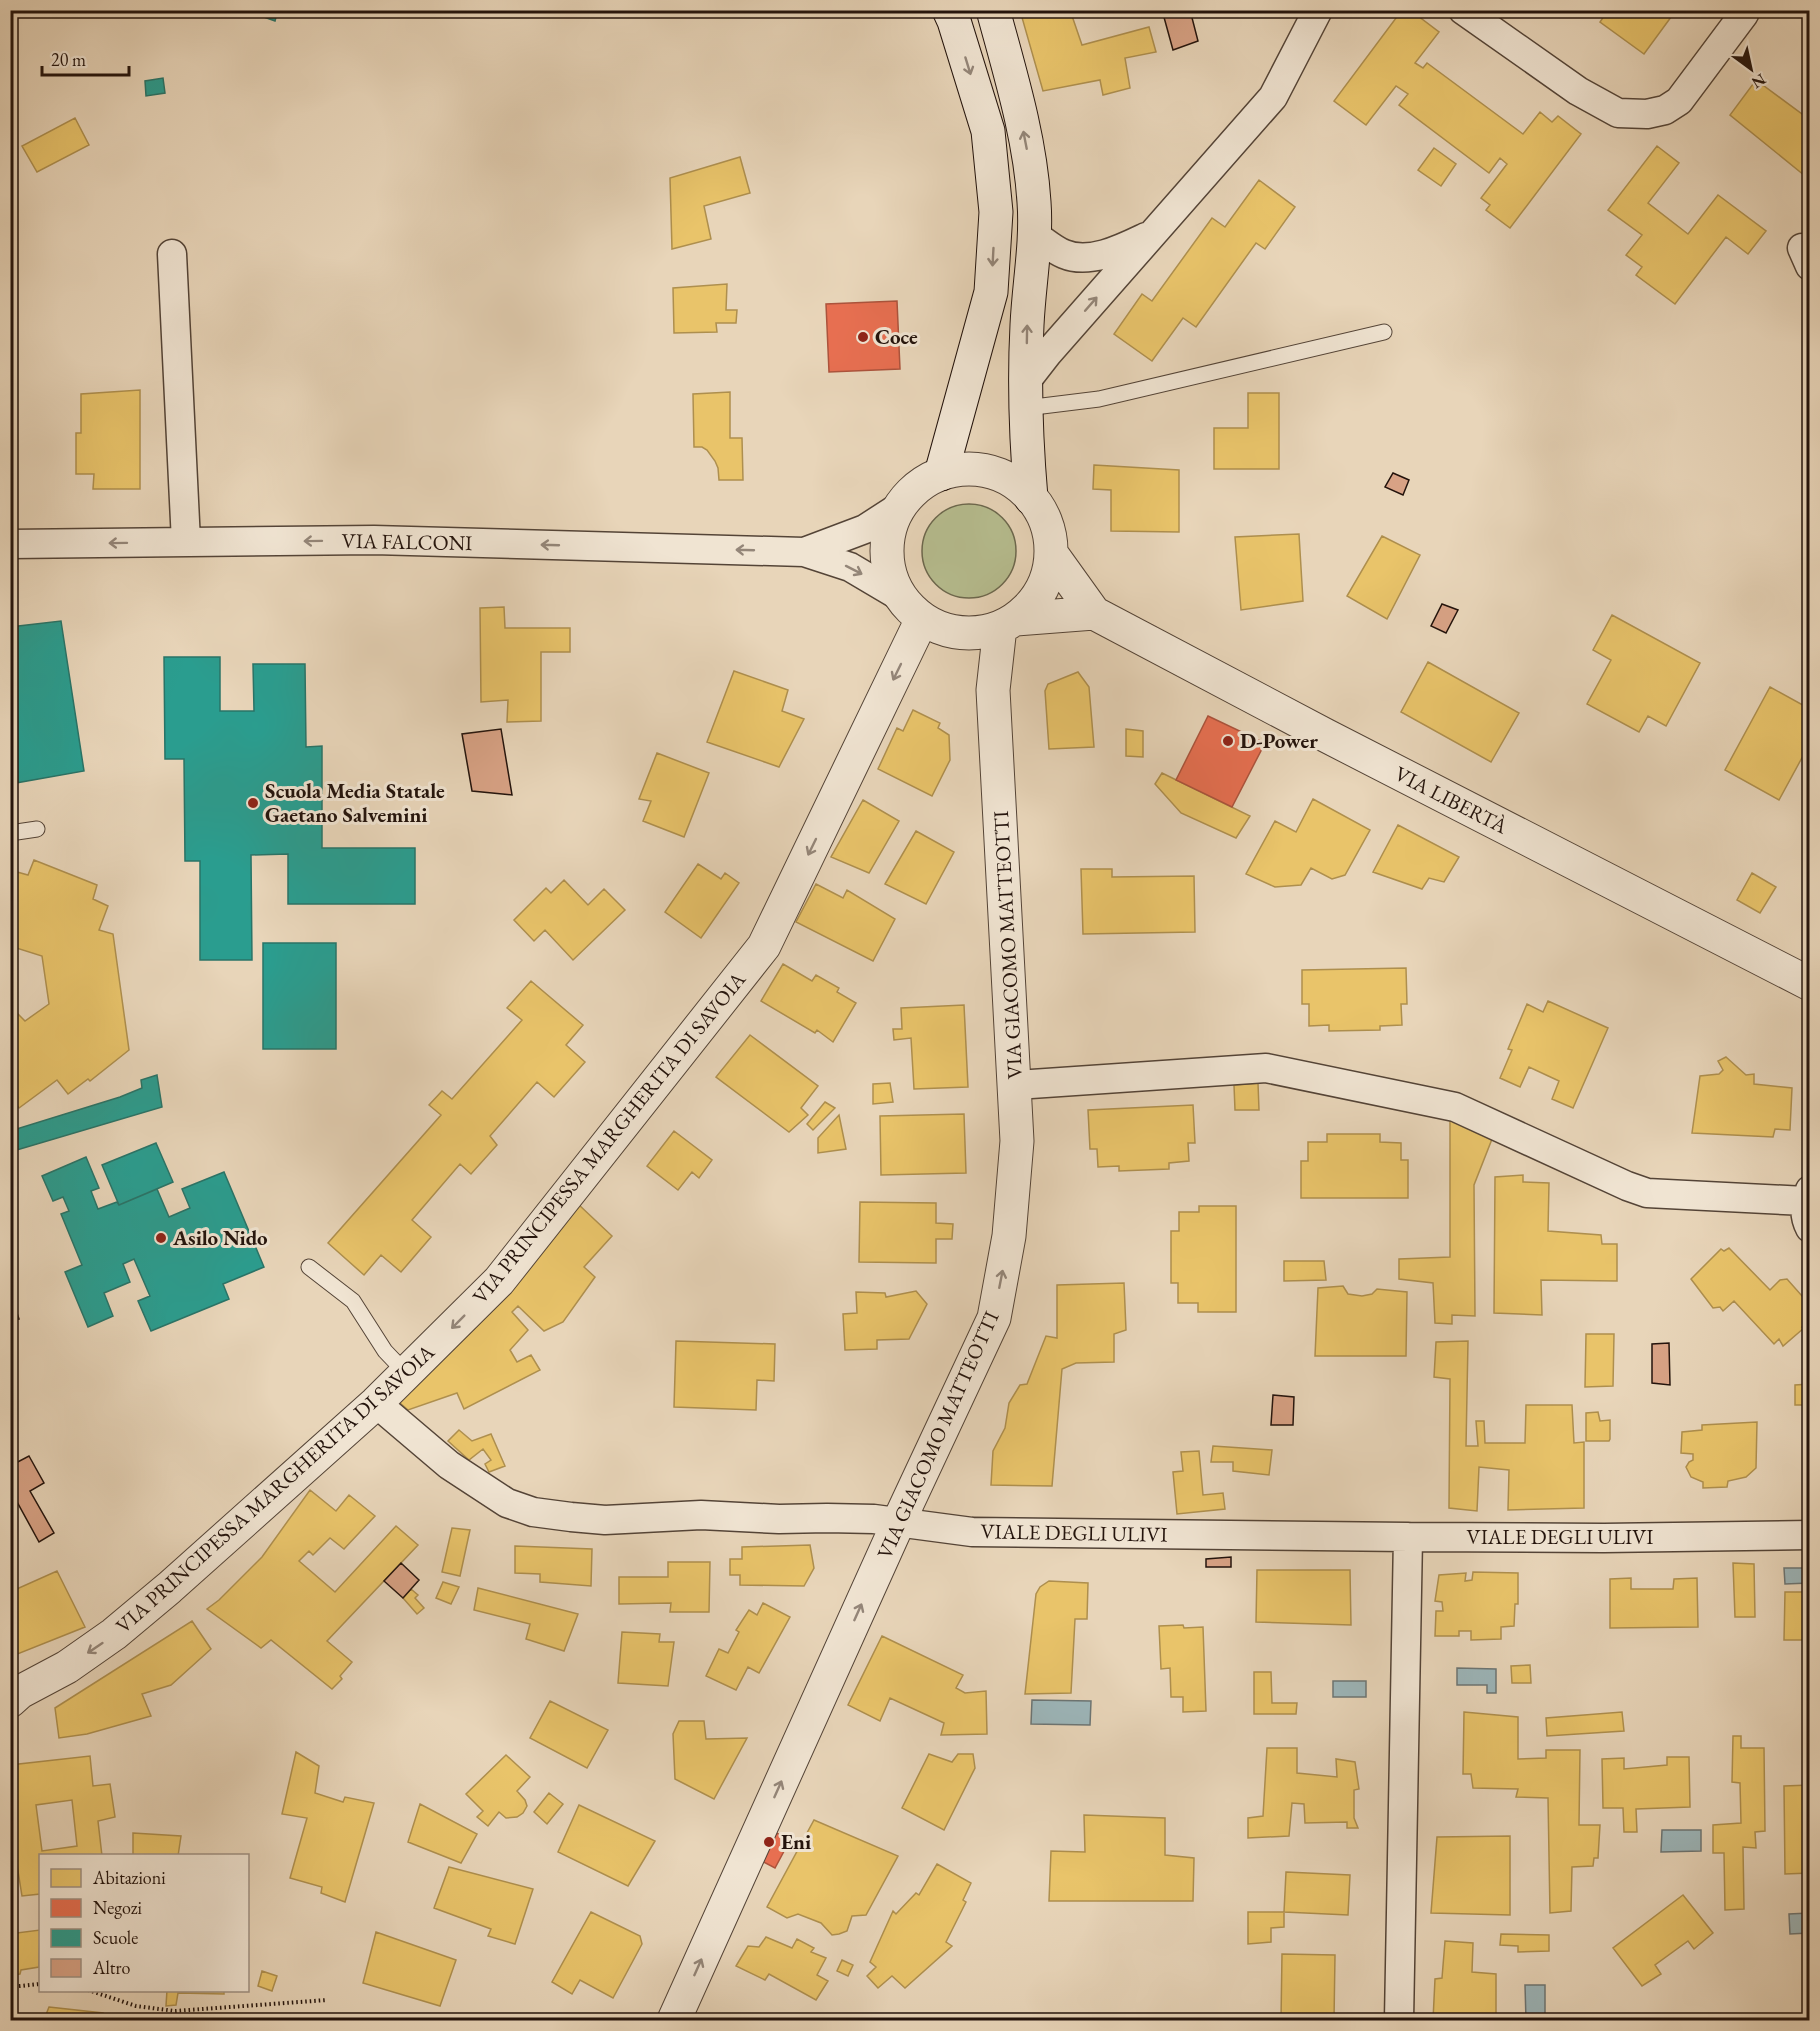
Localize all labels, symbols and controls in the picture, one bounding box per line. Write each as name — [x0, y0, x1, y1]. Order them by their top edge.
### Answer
scale bar — [42, 39, 129, 77]
north arrow — [1721, 39, 1781, 99]
text: 20 m — [51, 48, 86, 71]
one-way arrow — [963, 56, 974, 75]
text: N — [1748, 69, 1770, 94]
one-way arrow — [1019, 131, 1030, 151]
one-way arrow — [987, 247, 998, 267]
one-way arrow — [1085, 296, 1098, 312]
place label: Coce — [875, 323, 918, 350]
one-way arrow — [1021, 325, 1033, 345]
marker: Coce — [856, 330, 870, 344]
street label: VIA FALCONI — [341, 527, 473, 556]
one-way arrow — [304, 535, 324, 547]
one-way arrow — [109, 537, 129, 549]
one-way arrow — [541, 539, 561, 551]
one-way arrow — [736, 545, 756, 556]
one-way arrow — [844, 564, 862, 576]
one-way arrow — [890, 663, 902, 681]
place label: D-Power — [1240, 727, 1318, 754]
marker: D-Power — [1221, 734, 1235, 748]
street label: VIA LIBERTÀ — [1390, 760, 1513, 840]
place label: Scuola Media Statale Gaetano Salvemini — [265, 777, 445, 828]
marker: Scuola Media Statale Gaetano Salvemini — [246, 796, 260, 810]
street label: VIA GIACOMO MATTEOTTI — [987, 810, 1028, 1080]
one-way arrow — [805, 838, 817, 856]
street label: VIA PRINCIPESSA MARGHERITA DI SAVOIA — [466, 966, 751, 1309]
place label: Asilo Nido — [172, 1224, 268, 1251]
marker: Asilo Nido — [154, 1231, 168, 1245]
one-way arrow — [996, 1270, 1007, 1289]
street label: VIA GIACOMO MATTEOTTI — [871, 1307, 1005, 1563]
one-way arrow — [451, 1314, 466, 1329]
street label: VIA PRINCIPESSA MARGHERITA DI SAVOIA — [110, 1338, 440, 1639]
street label: VIALE DEGLI ULIVI — [980, 1517, 1168, 1548]
street label: VIALE DEGLI ULIVI — [1467, 1523, 1653, 1550]
one-way arrow — [853, 1603, 865, 1621]
one-way arrow — [87, 1642, 103, 1654]
one-way arrow — [773, 1781, 784, 1799]
place label: Eni — [781, 1828, 811, 1855]
marker: Eni — [762, 1835, 776, 1849]
legend — [39, 1854, 249, 1992]
text: Abitazioni — [92, 1866, 166, 1889]
text: Negozi — [93, 1896, 143, 1919]
text: Scuole — [93, 1926, 138, 1949]
text: Altro — [92, 1956, 130, 1979]
one-way arrow — [692, 1959, 704, 1977]

